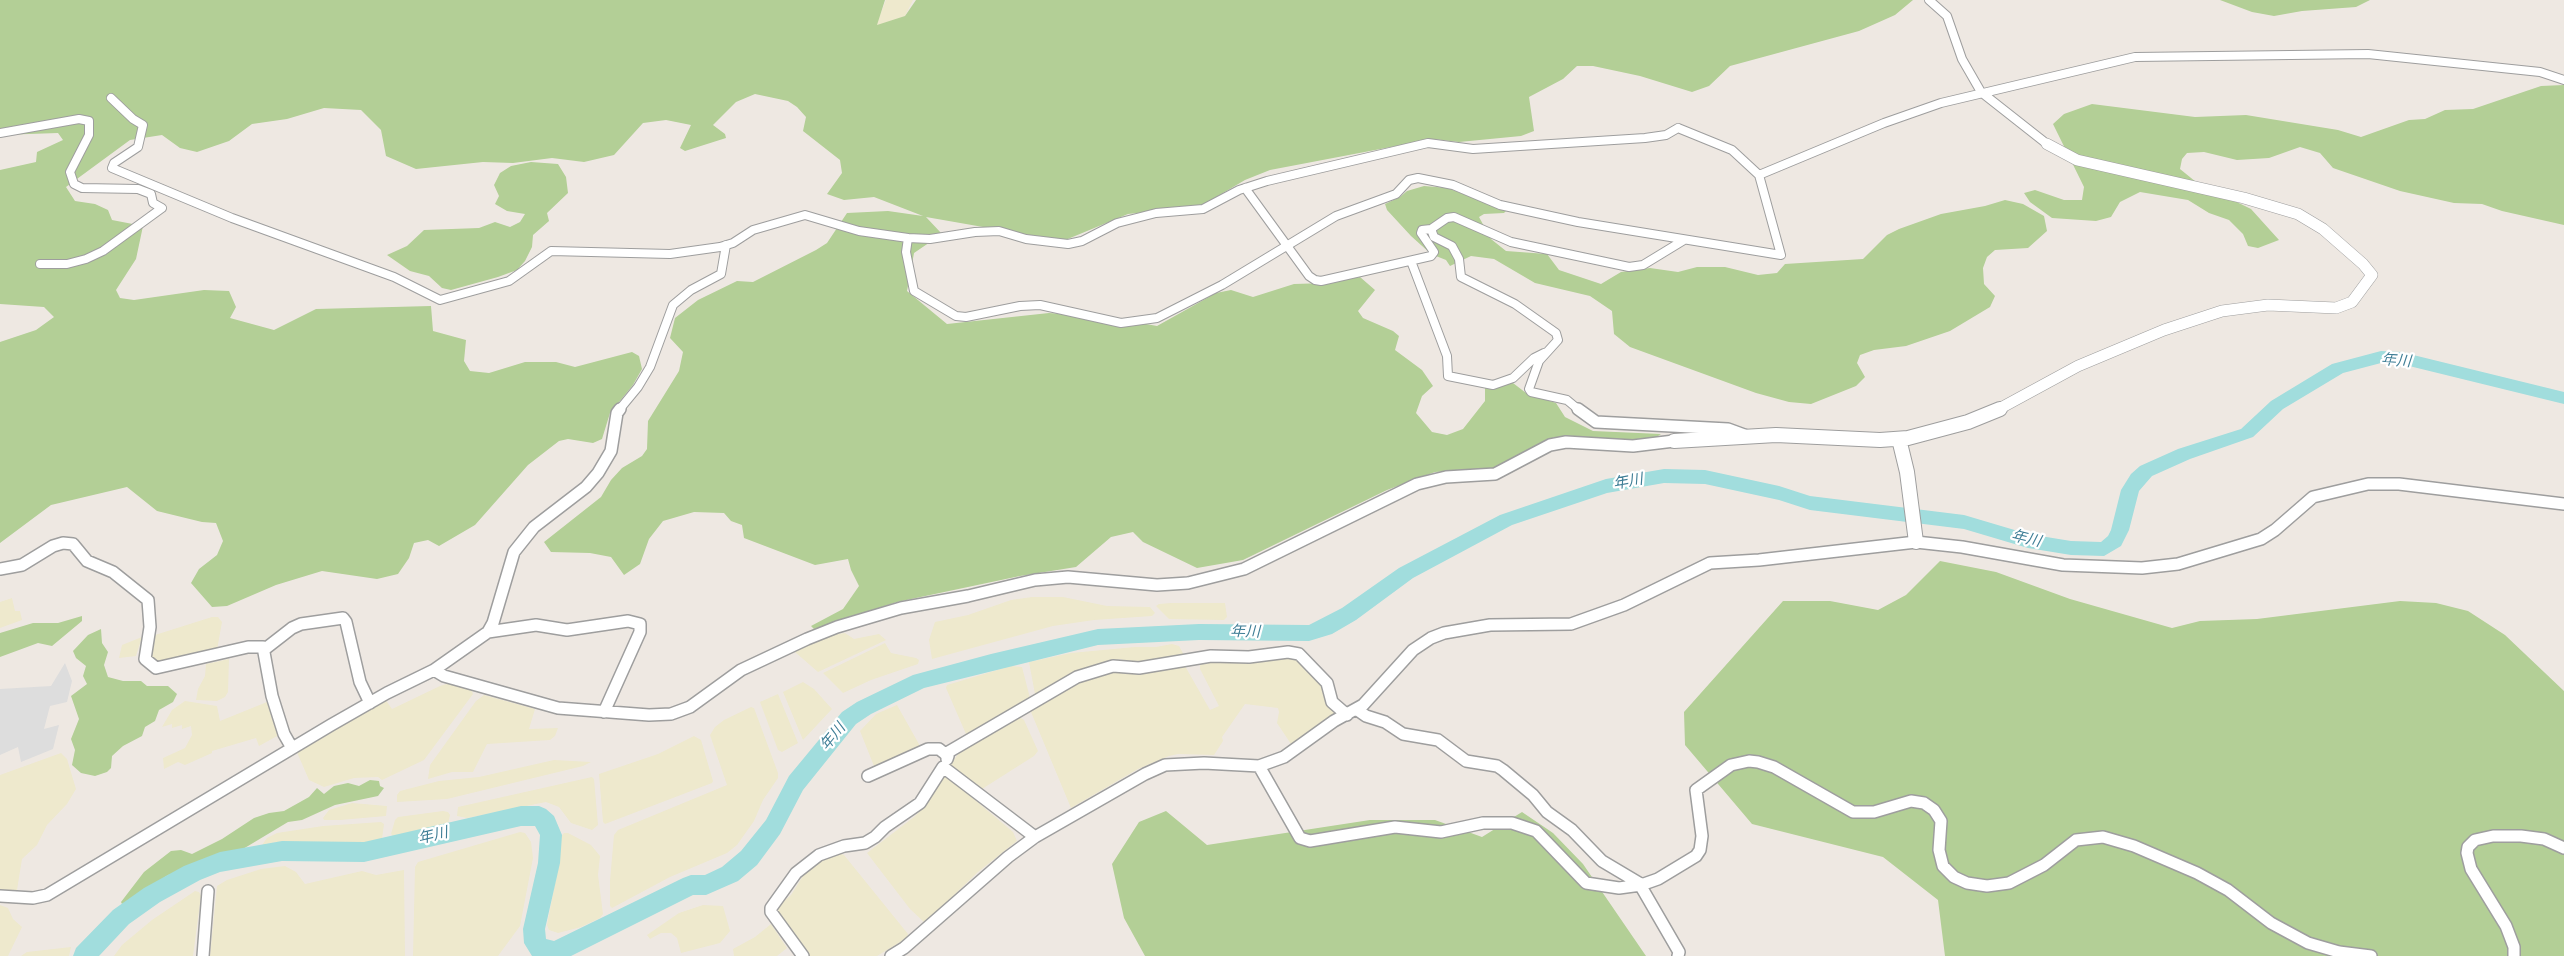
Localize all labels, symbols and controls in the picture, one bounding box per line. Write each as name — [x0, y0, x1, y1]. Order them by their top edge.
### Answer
water label: 年川 — [2380, 351, 2412, 371]
water label: 年川 — [1612, 471, 1644, 493]
water label: 年川 — [2009, 527, 2043, 551]
water label: 年川 — [1230, 623, 1260, 641]
water label: 年川 — [817, 720, 849, 754]
water label: 年川 — [416, 824, 450, 848]

